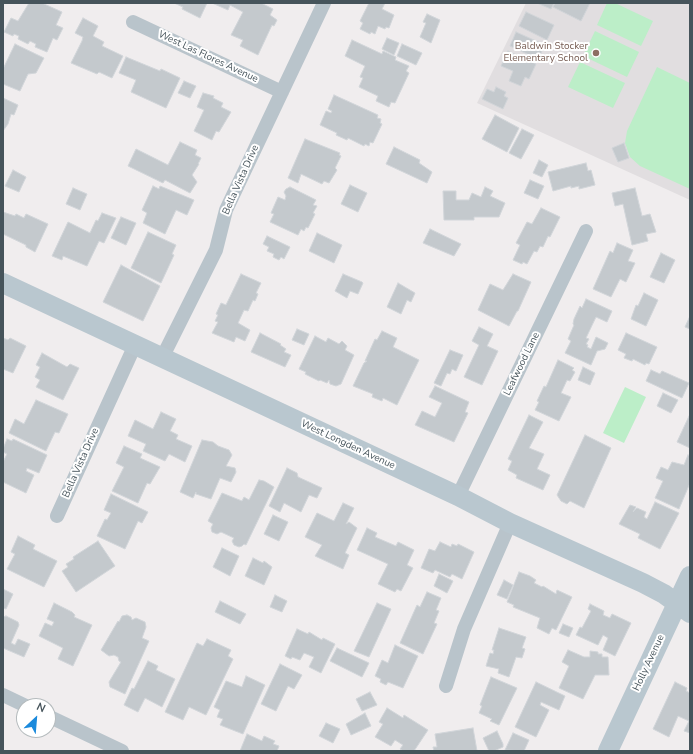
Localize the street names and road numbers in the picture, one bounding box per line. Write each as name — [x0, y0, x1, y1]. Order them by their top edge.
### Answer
street label: West Las Flores Avenue — [156, 29, 260, 85]
street label: Bella Vista Drive — [220, 143, 262, 217]
street label: Leafwood Lane — [502, 330, 542, 398]
street label: West Longden Avenue — [299, 418, 397, 472]
street label: Bella Vista Drive — [60, 426, 102, 500]
street label: Holly Avenue — [631, 633, 667, 693]

